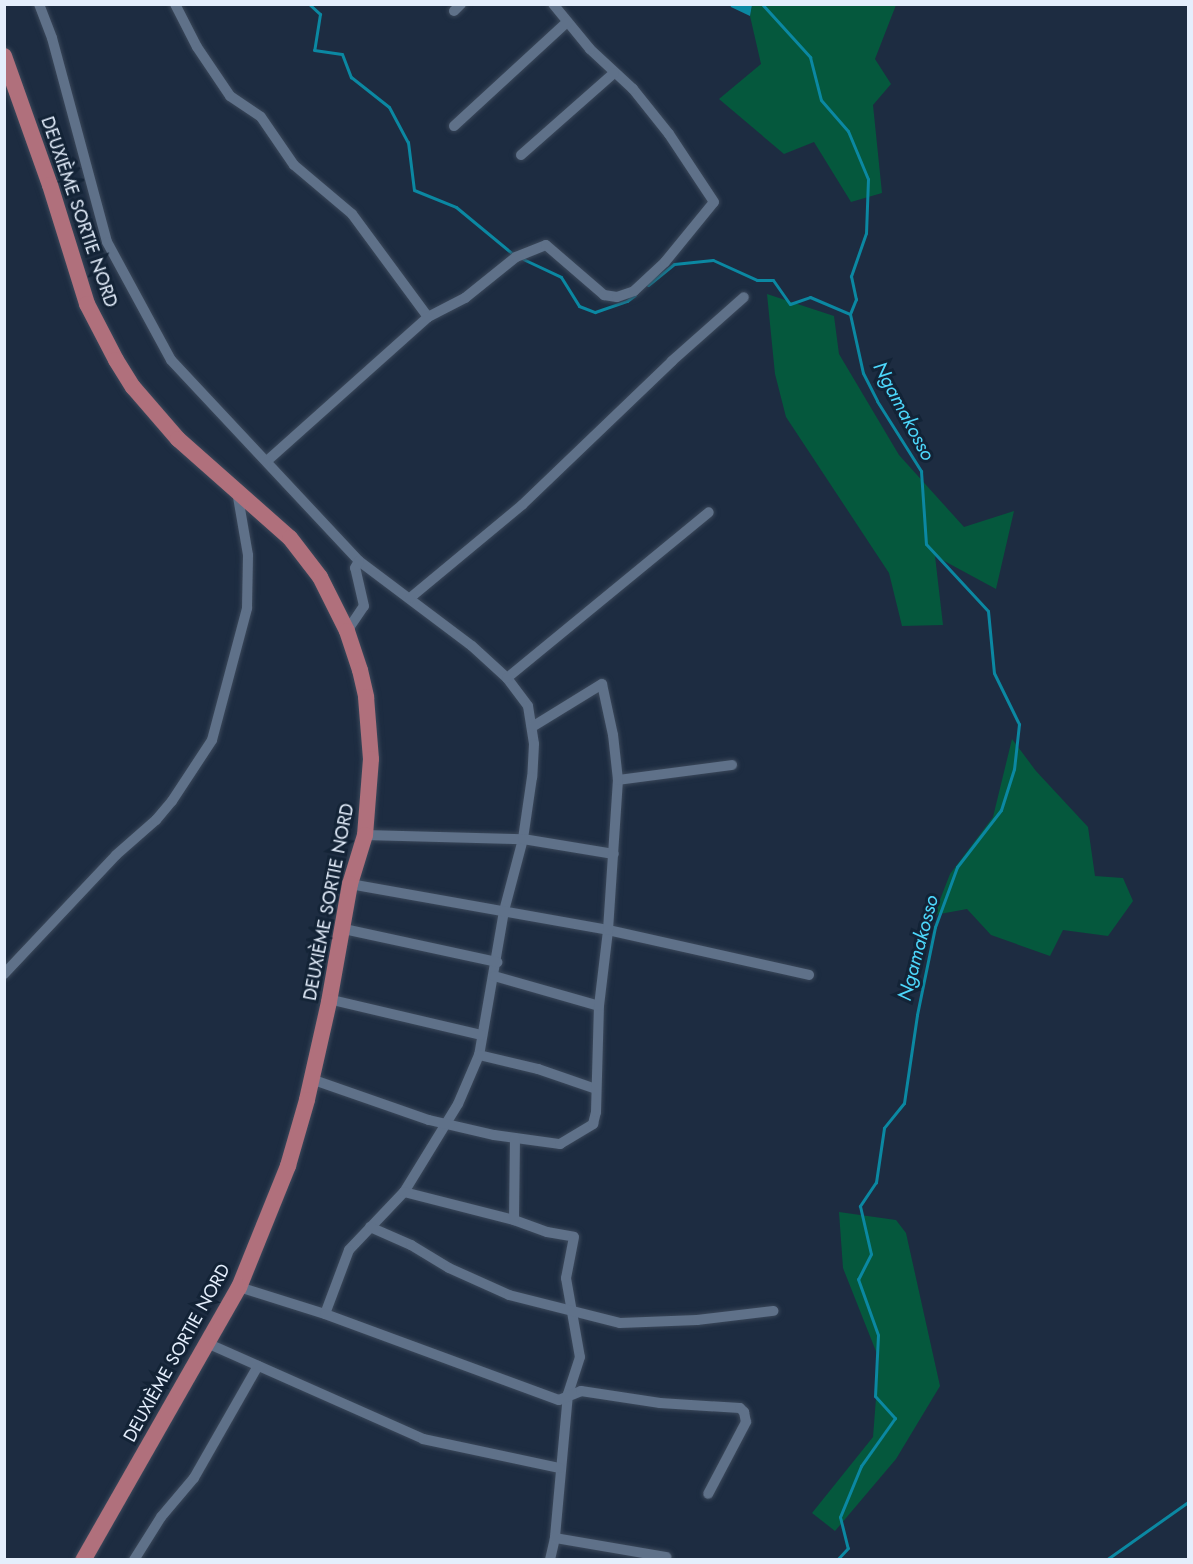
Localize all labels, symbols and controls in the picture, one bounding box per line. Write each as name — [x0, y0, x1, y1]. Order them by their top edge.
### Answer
street label: DEUXIÈME SORTIE NORD — [36, 114, 122, 310]
water label: Ngamakosso — [868, 357, 940, 465]
street label: DEUXIÈME SORTIE NORD — [299, 802, 359, 1002]
water label: Ngamakosso — [892, 893, 944, 1003]
street label: DEUXIÈME SORTIE NORD — [119, 1260, 235, 1446]

